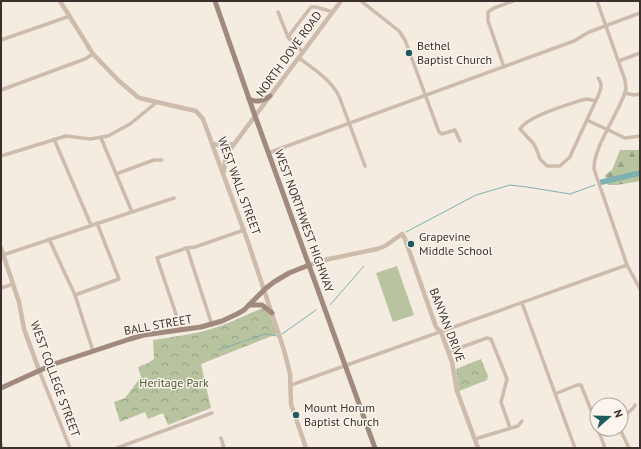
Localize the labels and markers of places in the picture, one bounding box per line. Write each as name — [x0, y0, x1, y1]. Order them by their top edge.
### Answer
place label: Bethel Baptist Church — [417, 38, 492, 67]
marker: Bethel Baptist Church — [404, 48, 414, 58]
place label: Grapevine Middle School — [419, 229, 493, 258]
marker: Grapevine Middle School — [406, 239, 416, 249]
place label: Mount Horum Baptist Church — [304, 400, 379, 429]
marker: Mount Horum Baptist Church — [291, 410, 301, 420]

